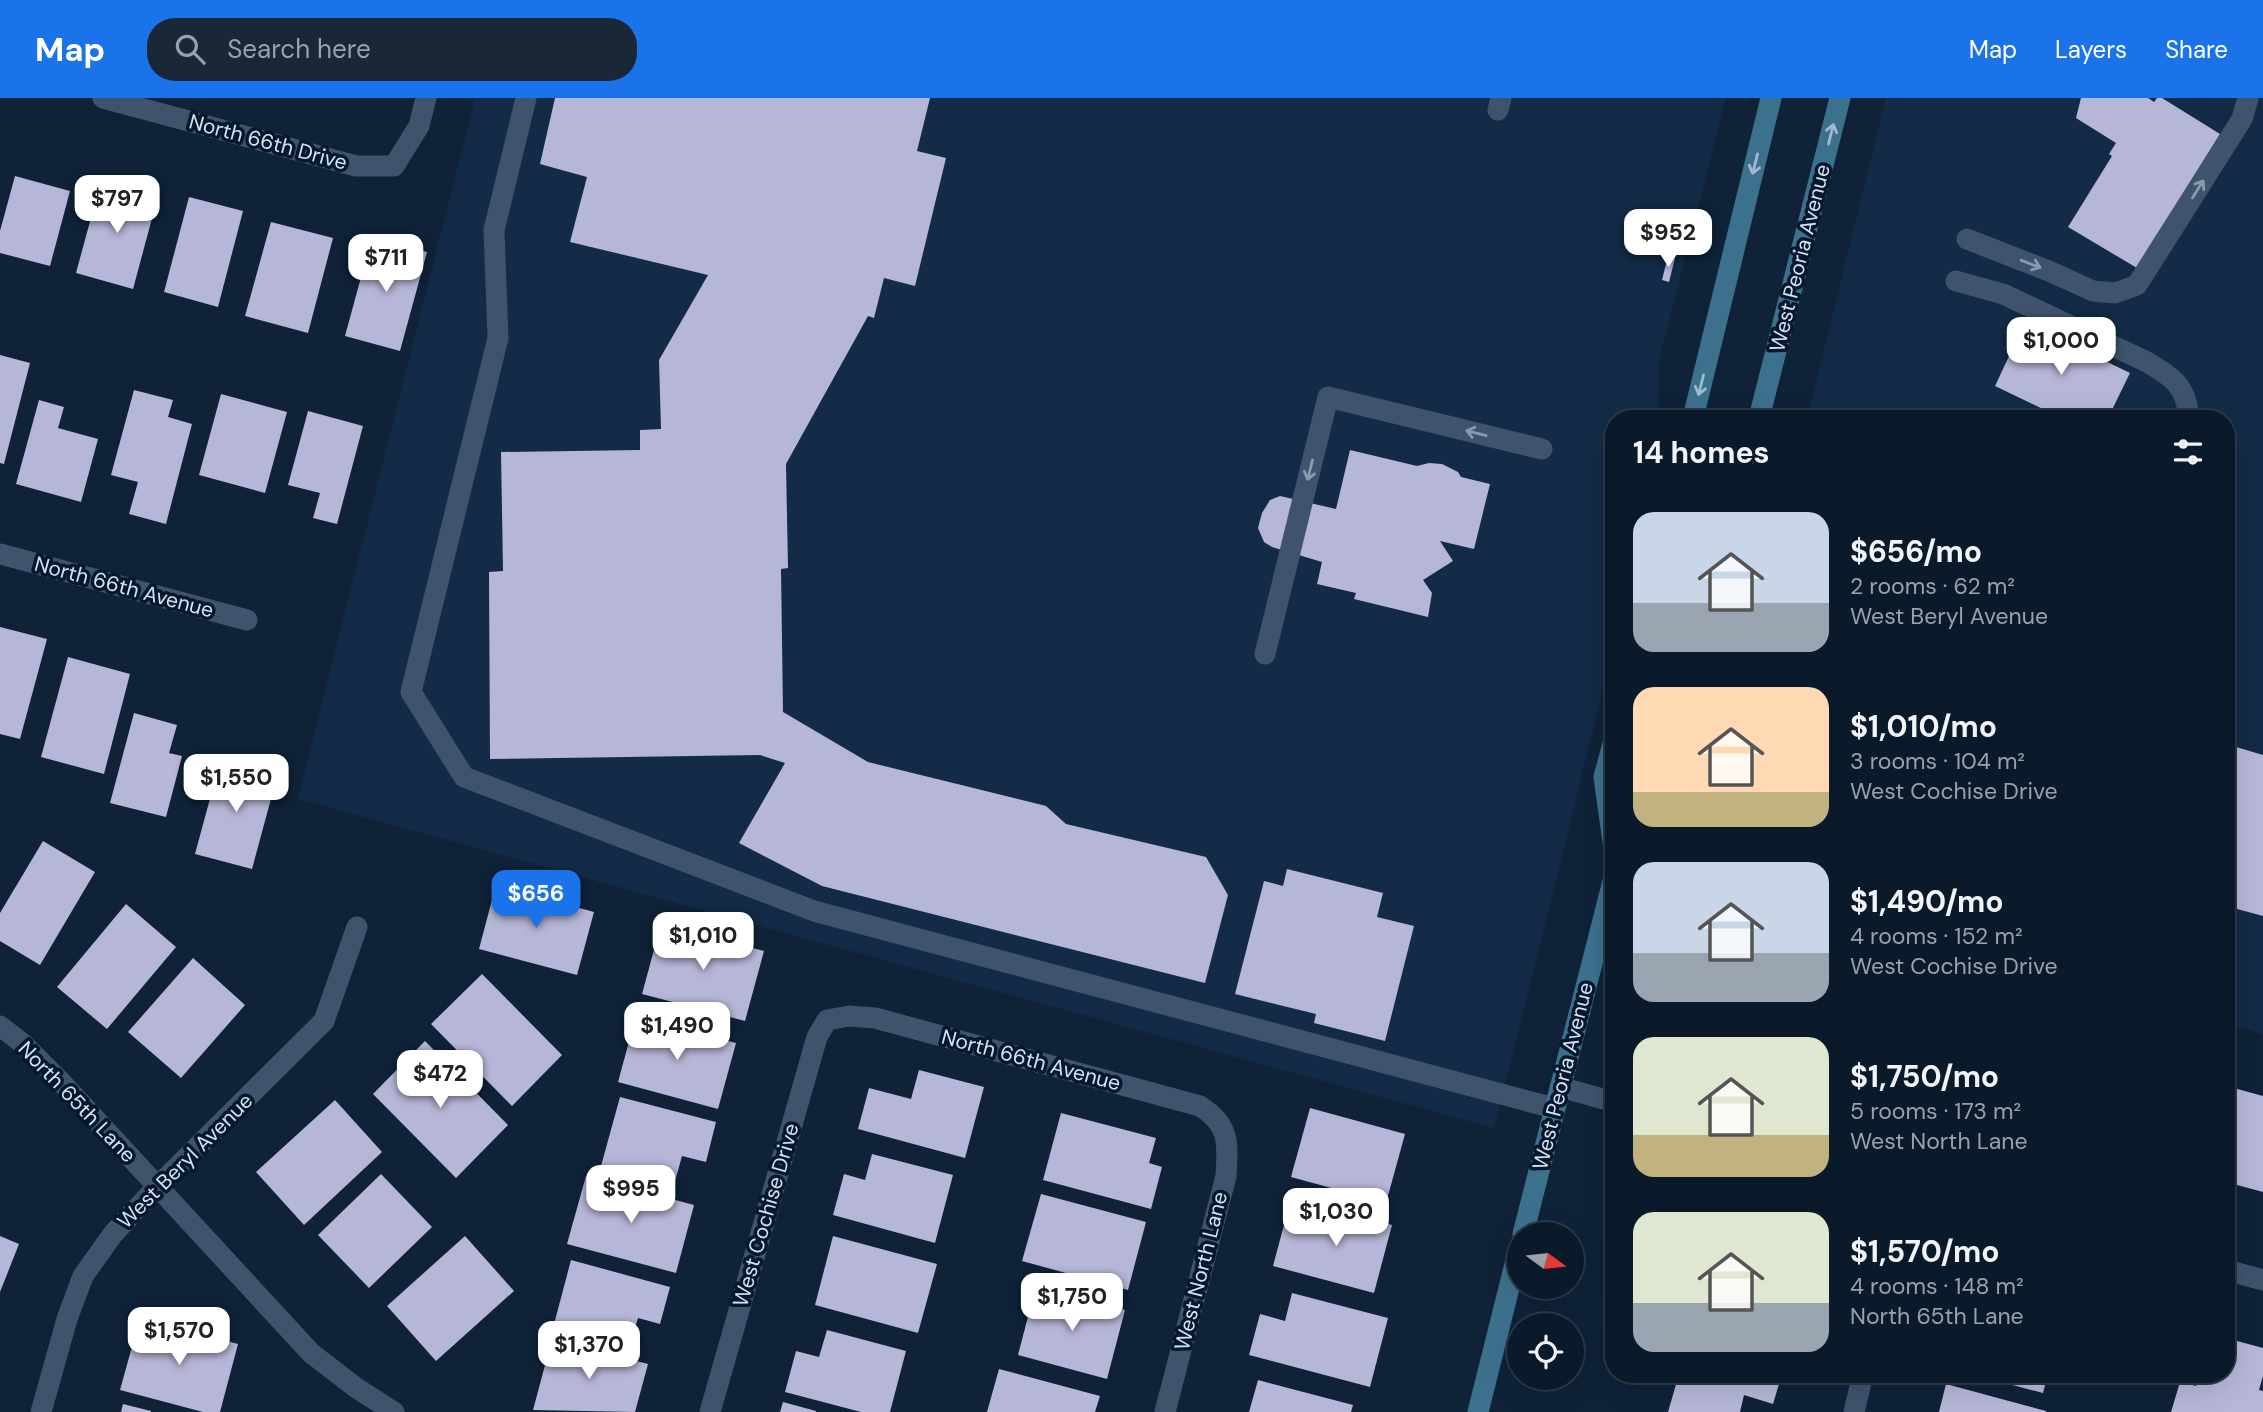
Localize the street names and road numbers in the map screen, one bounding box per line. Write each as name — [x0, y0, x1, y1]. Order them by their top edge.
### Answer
street label: North 66th Drive — [186, 107, 350, 177]
street label: West Peoria Avenue — [1763, 161, 1837, 355]
street label: North 66th Avenue — [31, 550, 217, 624]
street label: West Peoria Avenue — [1526, 979, 1600, 1173]
street label: North 66th Avenue — [938, 1023, 1124, 1097]
street label: North 65th Lane — [12, 1035, 142, 1169]
street label: West Beryl Avenue — [111, 1087, 259, 1235]
street label: West Cochise Drive — [726, 1120, 806, 1310]
street label: West North Lane — [1168, 1189, 1234, 1353]

